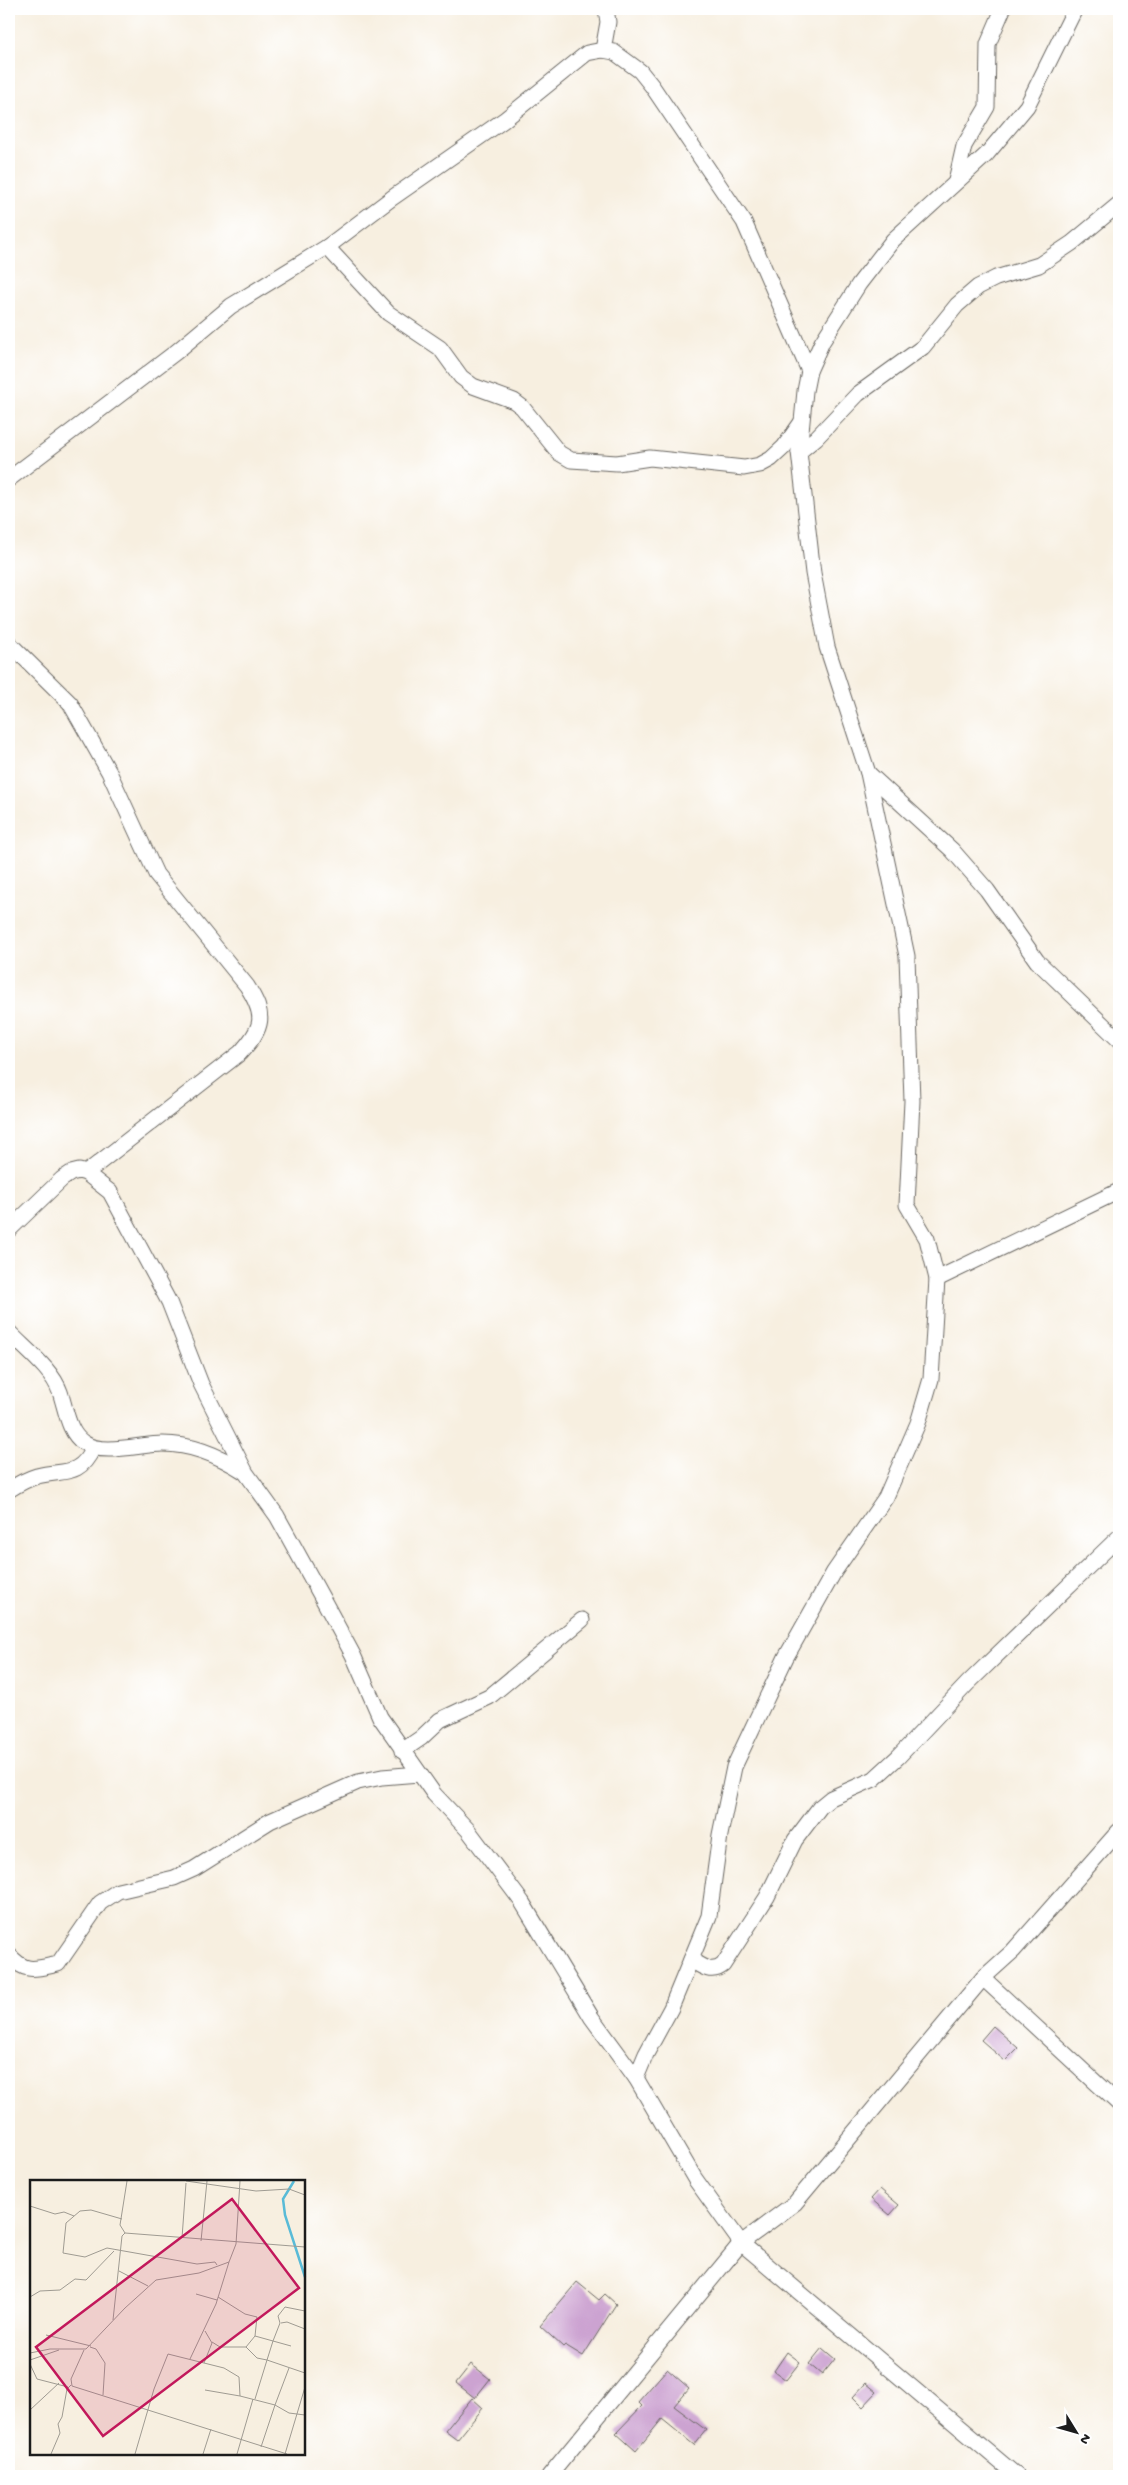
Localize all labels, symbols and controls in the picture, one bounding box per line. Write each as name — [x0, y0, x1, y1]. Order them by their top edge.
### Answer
inset map — [30, 2180, 305, 2455]
north arrow — [1050, 2408, 1100, 2458]
text: N — [1075, 2430, 1094, 2447]

